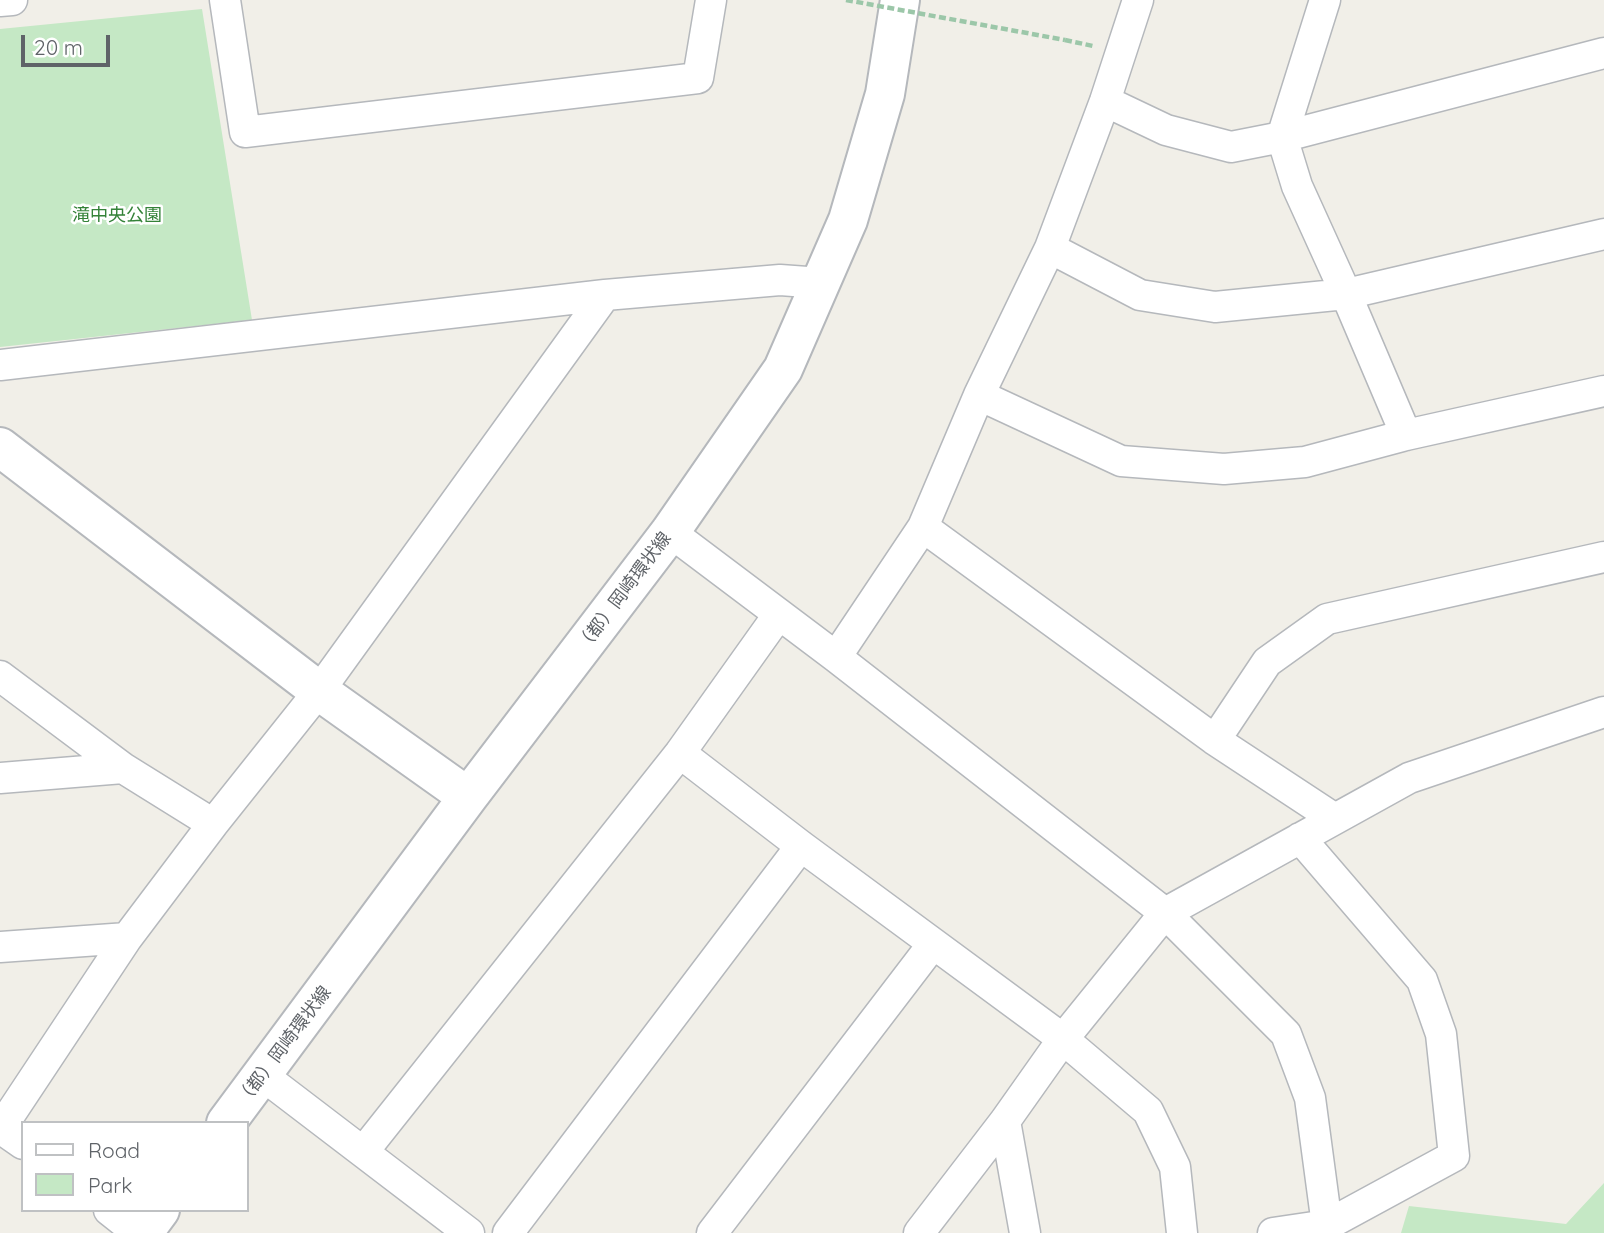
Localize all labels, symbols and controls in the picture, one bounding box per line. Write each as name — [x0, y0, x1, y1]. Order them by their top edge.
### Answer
scale bar — [24, 21, 114, 65]
text: 20 m — [34, 34, 83, 60]
park label: 滝中央公園 — [72, 205, 162, 227]
street label: （都）岡崎環状線 — [572, 528, 676, 656]
street label: （都）岡崎環状線 — [232, 982, 336, 1110]
legend — [21, 1121, 248, 1212]
text: Road — [88, 1137, 140, 1163]
text: Park — [88, 1172, 132, 1198]

